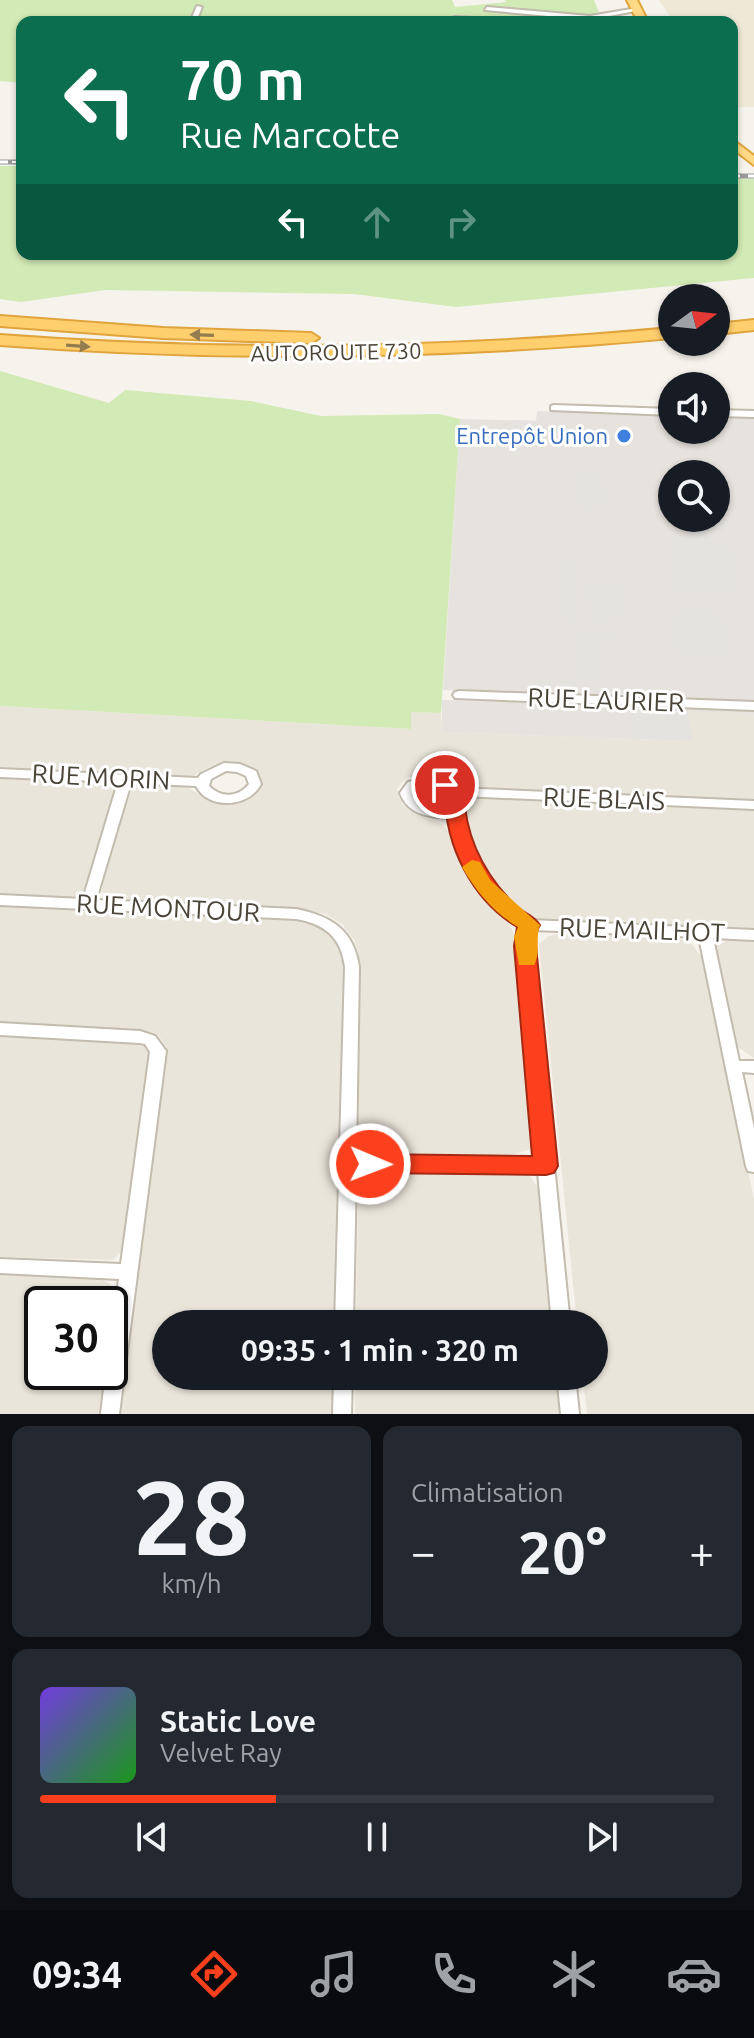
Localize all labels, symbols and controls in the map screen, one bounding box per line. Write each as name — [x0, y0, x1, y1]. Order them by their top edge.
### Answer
icon: left — [48, 48, 152, 152]
text: 70 m — [180, 48, 305, 111]
text: Rue Marcotte — [180, 114, 400, 155]
icon: left — [271, 200, 315, 244]
icon: ahead — [355, 200, 399, 244]
icon: right — [439, 200, 483, 244]
north arrow — [658, 284, 730, 356]
map controls — [658, 284, 730, 532]
one-way arrow — [189, 329, 214, 342]
street label: AUTOROUTE 730 — [250, 338, 422, 365]
one-way arrow — [66, 340, 91, 353]
button: sound — [658, 372, 730, 444]
place label: Entrepôt Union — [456, 423, 608, 448]
marker: Entrepôt Union — [615, 427, 633, 445]
button: search — [658, 460, 730, 532]
street label: RUE LAURIER — [527, 682, 685, 717]
pin — [411, 751, 479, 819]
street label: RUE MORIN — [31, 758, 171, 795]
icon: arrive — [423, 763, 467, 807]
street label: RUE BLAIS — [542, 782, 666, 815]
street label: RUE MONTOUR — [75, 888, 261, 927]
street label: RUE MAILHOT — [558, 912, 726, 947]
position arrow — [328, 1122, 412, 1206]
speed limit sign: 30 — [24, 1286, 128, 1390]
text: 09:35 · 1 min · 320 m — [241, 1333, 519, 1367]
text: 28 — [133, 1458, 250, 1575]
text: Climatisation — [411, 1478, 564, 1507]
text: 20° — [518, 1518, 607, 1585]
text: − — [411, 1527, 436, 1576]
text: + — [689, 1527, 714, 1576]
text: km/h — [161, 1569, 222, 1598]
text: Static Love — [160, 1704, 316, 1738]
text: Velvet Ray — [160, 1738, 282, 1767]
icon: previous — [130, 1815, 174, 1859]
icon: pause — [355, 1815, 399, 1859]
icon: next — [580, 1815, 624, 1859]
icon: directions — [186, 1946, 242, 2002]
icon: music — [306, 1946, 362, 2002]
icon: phone — [426, 1946, 482, 2002]
icon: climate — [546, 1946, 602, 2002]
icon: car — [666, 1946, 722, 2002]
text: 09:34 — [32, 1954, 122, 1995]

